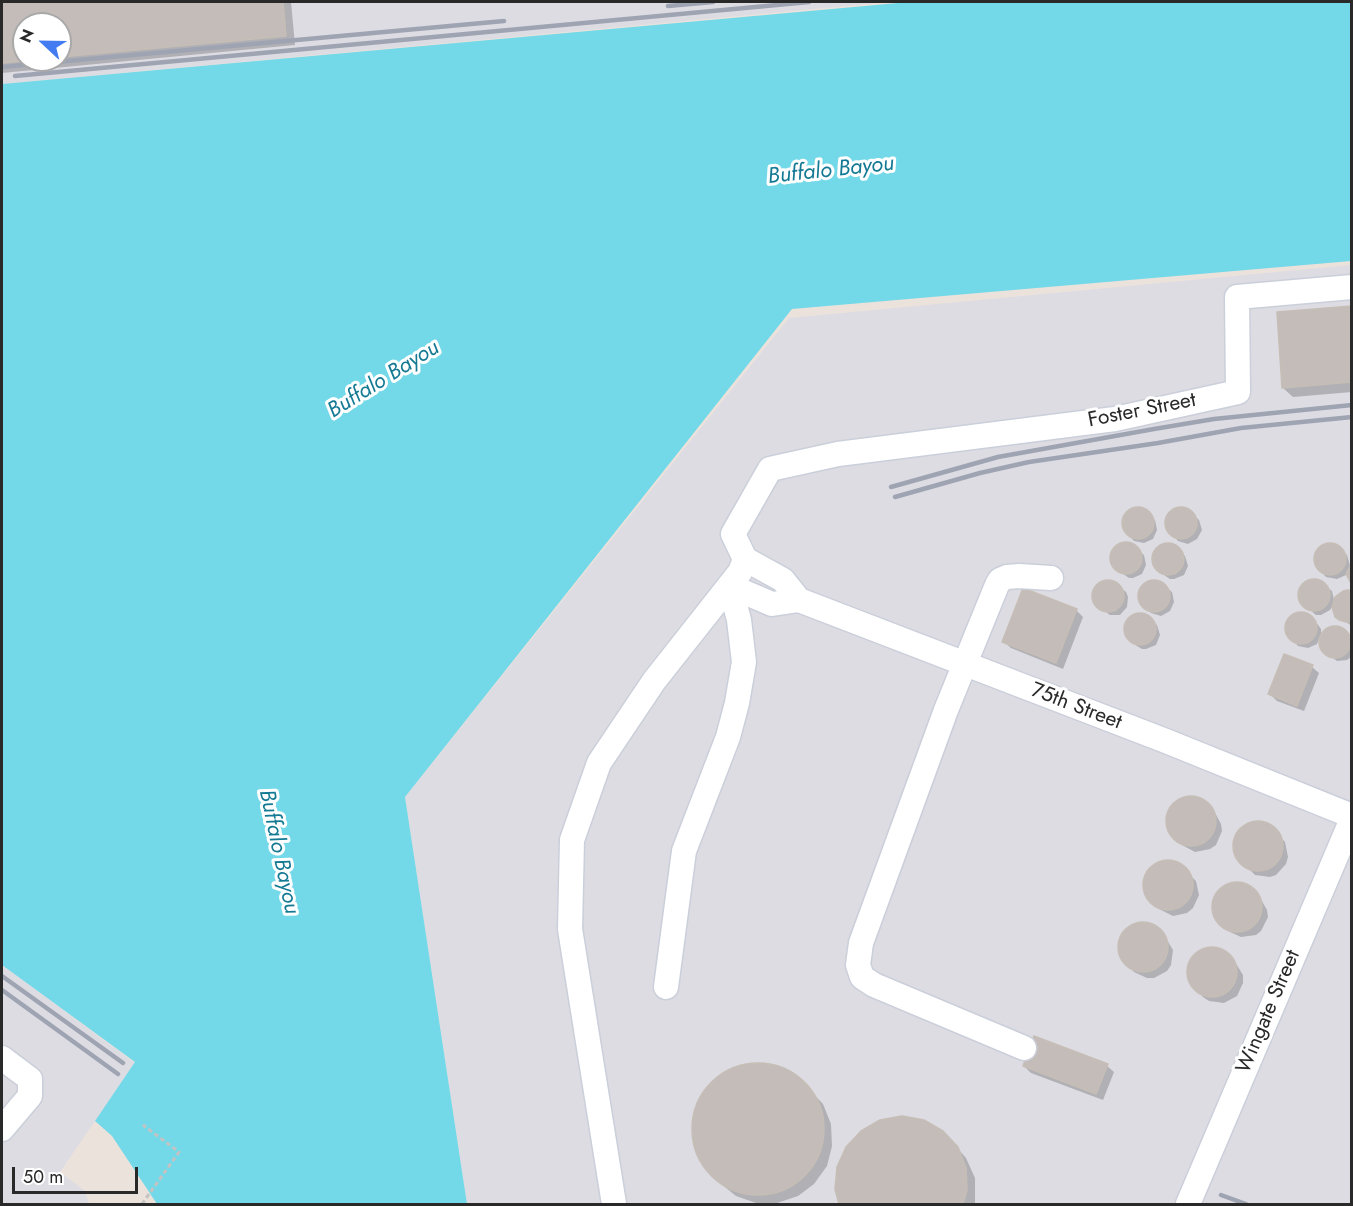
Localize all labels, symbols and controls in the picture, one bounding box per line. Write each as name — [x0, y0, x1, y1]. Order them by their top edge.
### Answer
north arrow — [12, 12, 72, 72]
text: N — [14, 26, 40, 46]
water label: Buffalo Bayou — [767, 151, 895, 191]
water label: Buffalo Bayou — [323, 335, 445, 425]
street label: Foster Street — [1086, 388, 1198, 434]
street label: 75th Street — [1027, 678, 1125, 736]
water label: Buffalo Bayou — [252, 787, 304, 917]
street label: Wingate Street — [1232, 947, 1306, 1077]
scale bar — [15, 1155, 141, 1193]
text: 50 m — [23, 1164, 63, 1190]

